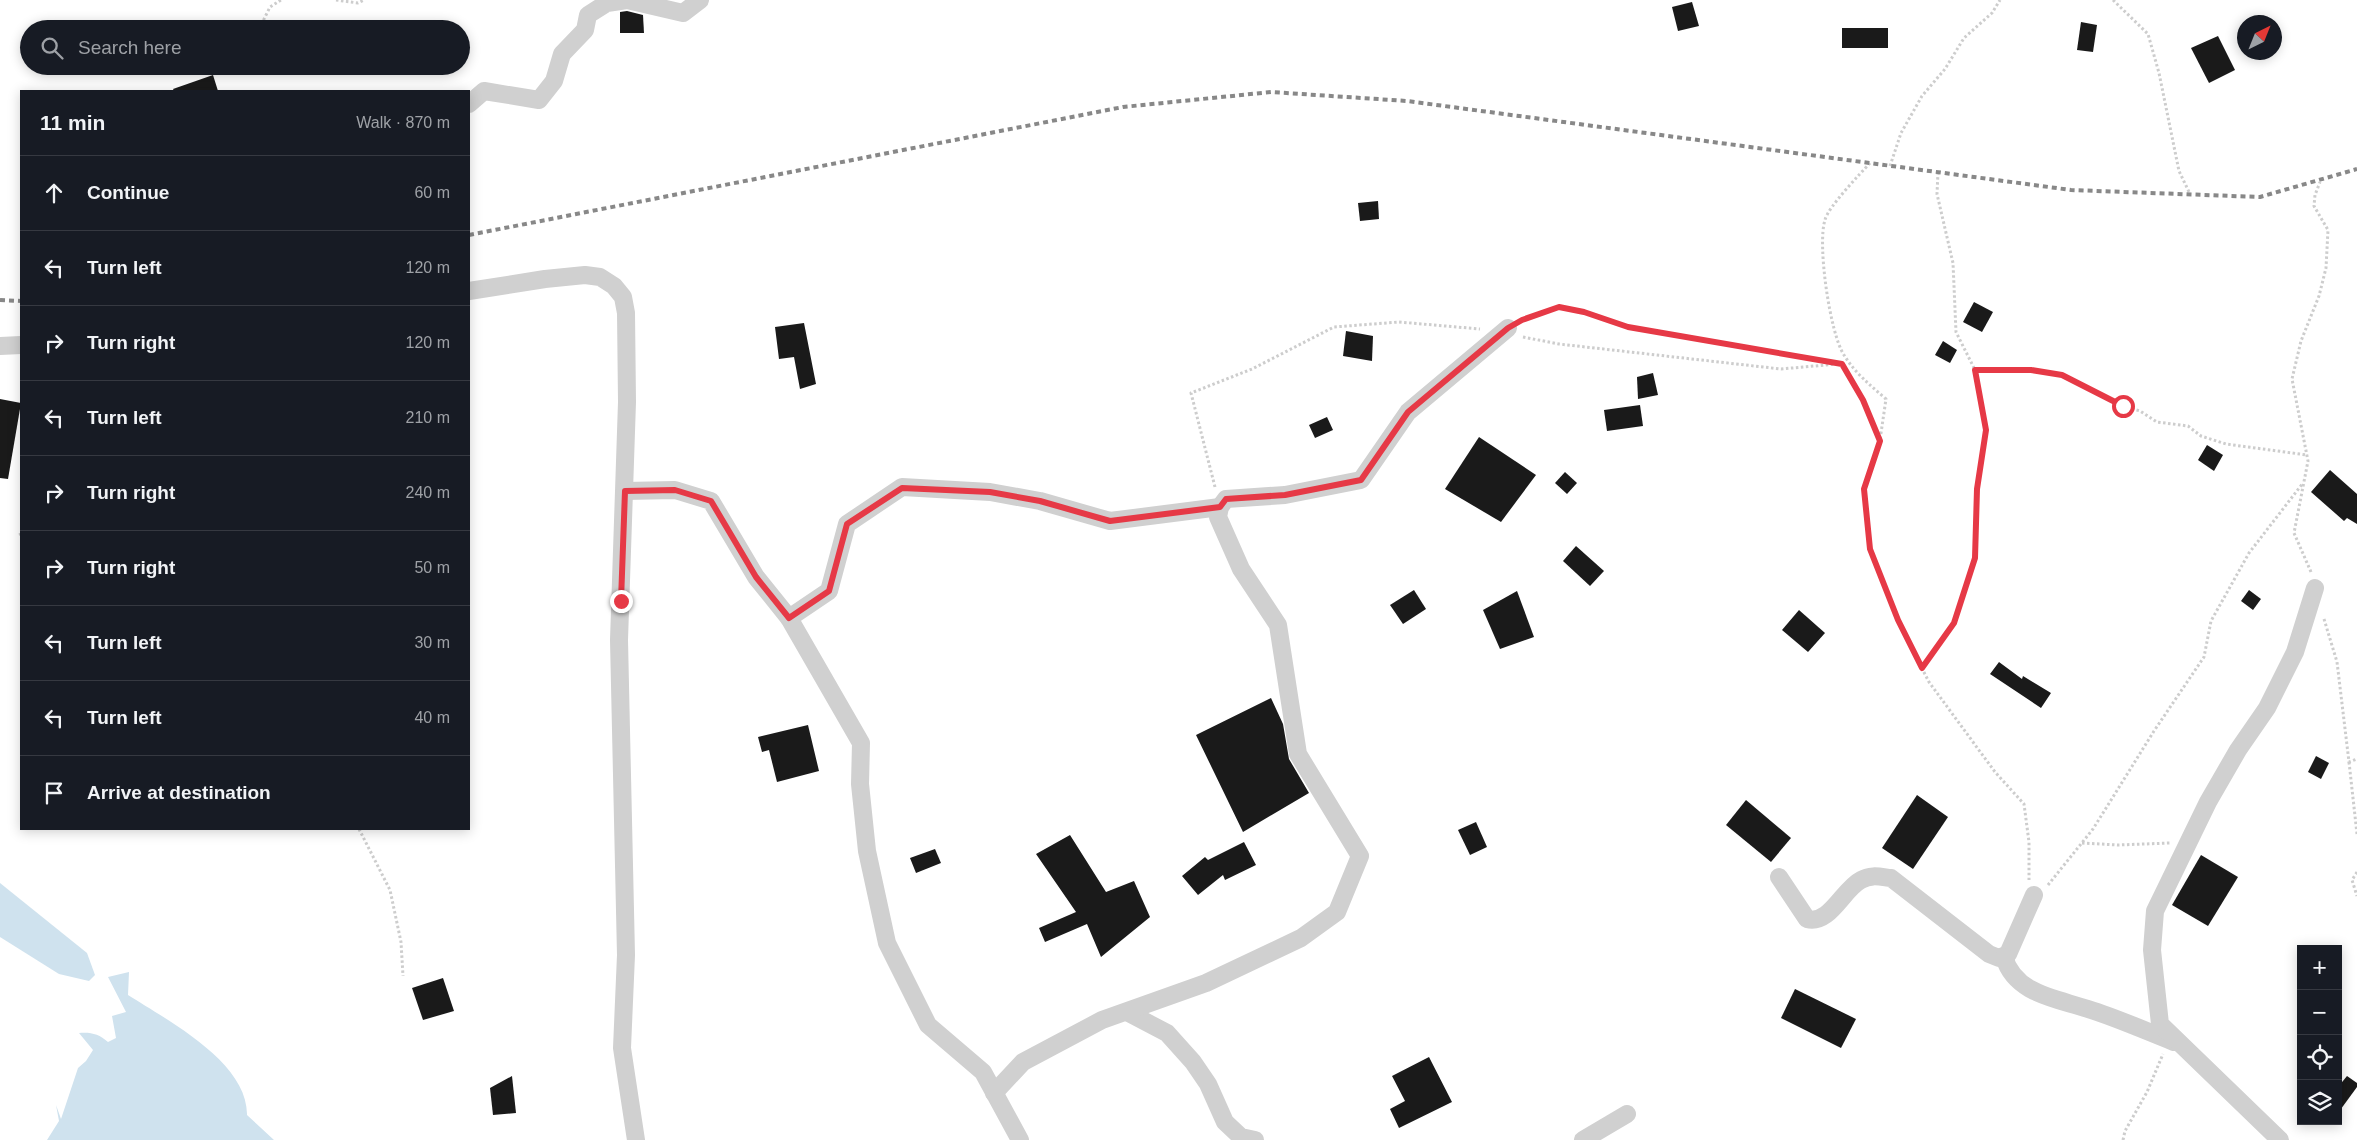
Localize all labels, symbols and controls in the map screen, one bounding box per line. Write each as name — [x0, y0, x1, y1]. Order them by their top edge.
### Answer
north arrow — [2237, 15, 2282, 60]
search box — [20, 20, 470, 75]
icon: search — [38, 34, 66, 62]
text: Search here — [78, 37, 182, 58]
text: 11 min — [40, 111, 105, 134]
text: Walk · 870 m — [356, 114, 450, 131]
icon: ahead — [40, 179, 68, 207]
text: Continue — [87, 182, 169, 203]
text: 60 m — [414, 184, 450, 201]
icon: left — [40, 254, 68, 282]
text: Turn left — [87, 257, 162, 278]
text: 120 m — [406, 259, 450, 276]
icon: right — [40, 329, 68, 357]
text: Turn right — [87, 332, 175, 353]
text: 120 m — [406, 334, 450, 351]
route start — [2112, 395, 2135, 418]
icon: left — [40, 404, 68, 432]
text: Turn left — [87, 407, 162, 428]
text: 210 m — [406, 409, 450, 426]
icon: right — [40, 479, 68, 507]
text: Turn right — [87, 482, 175, 503]
text: 240 m — [406, 484, 450, 501]
icon: right — [40, 554, 68, 582]
text: Turn right — [87, 557, 175, 578]
text: 50 m — [414, 559, 450, 576]
route end — [610, 590, 633, 613]
icon: left — [40, 629, 68, 657]
text: Turn left — [87, 632, 162, 653]
text: 30 m — [414, 634, 450, 651]
icon: left — [40, 704, 68, 732]
text: Turn left — [87, 707, 162, 728]
text: 40 m — [414, 709, 450, 726]
icon: arrive — [40, 779, 68, 807]
text: Arrive at destination — [87, 782, 271, 803]
map controls — [2297, 945, 2342, 1125]
button: + — [2297, 945, 2342, 990]
button: − — [2297, 990, 2342, 1035]
button: locate — [2297, 1035, 2342, 1080]
button: layers — [2297, 1080, 2342, 1125]

